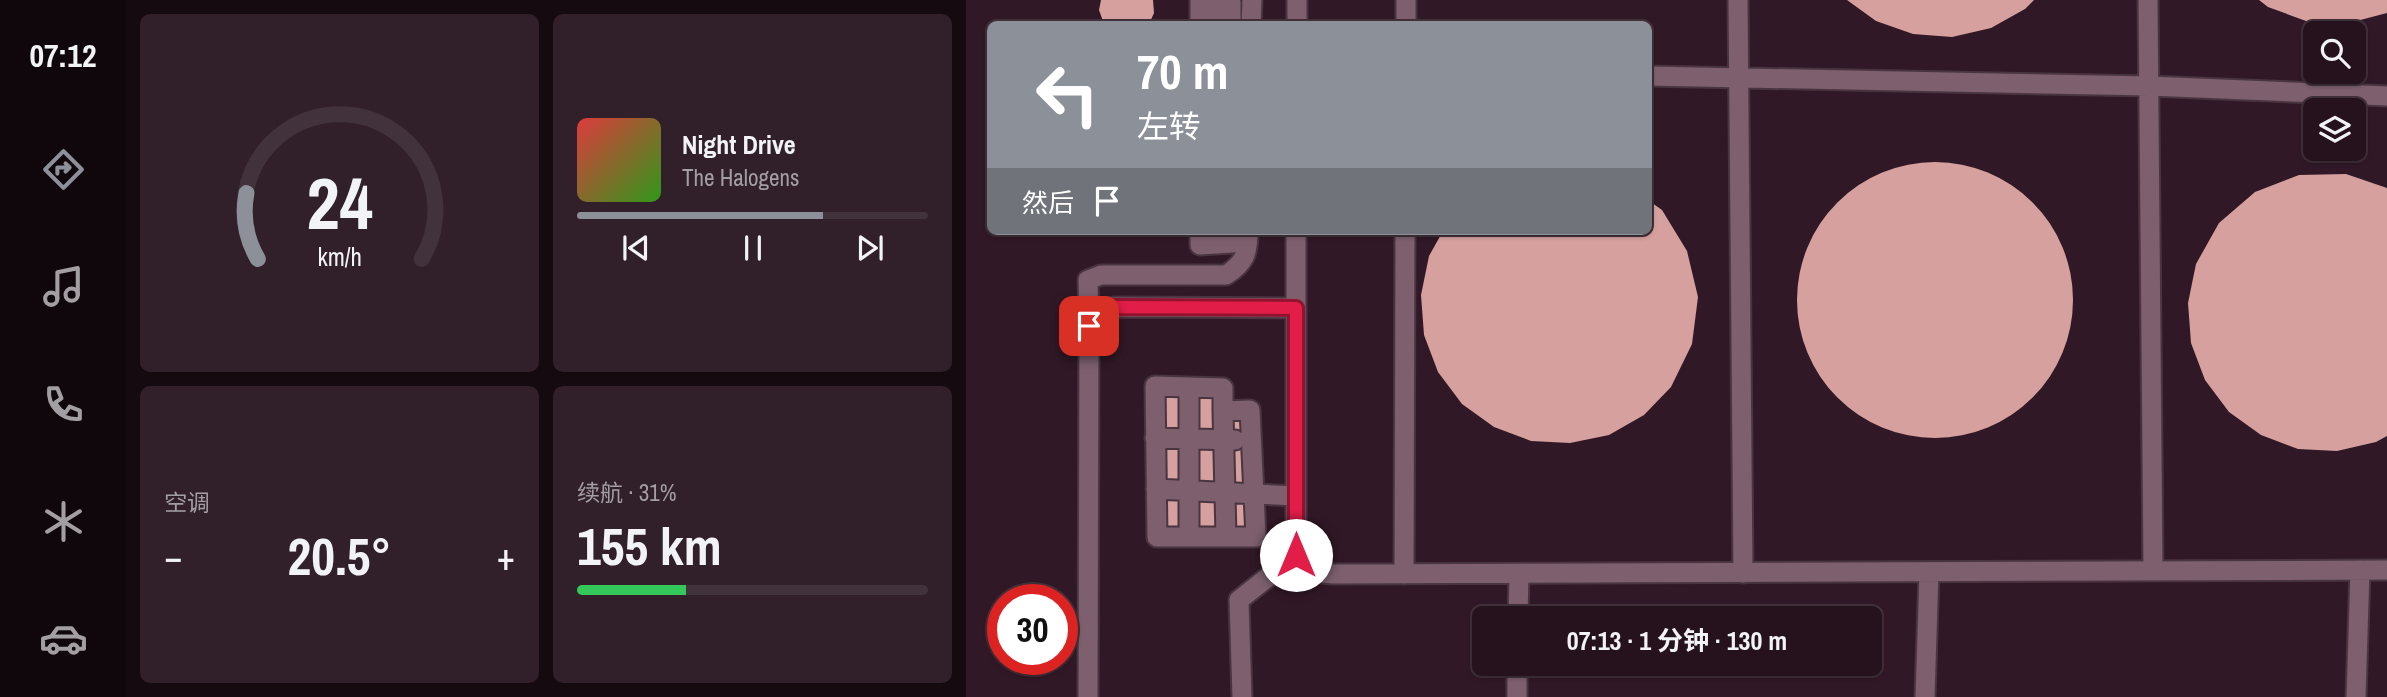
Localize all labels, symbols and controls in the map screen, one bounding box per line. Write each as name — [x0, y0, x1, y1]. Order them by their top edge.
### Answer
map controls — [2303, 21, 2366, 161]
button: search — [2303, 21, 2366, 84]
text: 07:12 — [29, 34, 97, 77]
text: 70 m — [1137, 38, 1229, 104]
icon: left — [1022, 49, 1113, 140]
button: layers — [2303, 98, 2366, 161]
text: 左转 — [1137, 105, 1201, 148]
text: Night Drive — [682, 127, 796, 162]
icon: directions — [39, 145, 88, 194]
text: 24 — [306, 154, 373, 252]
text: The Halogens — [682, 162, 799, 193]
icon: arrive — [1088, 182, 1126, 220]
text: 然后 — [1022, 185, 1074, 220]
icon: previous — [617, 229, 655, 267]
icon: pause — [734, 229, 772, 267]
icon: next — [851, 229, 889, 267]
text: km/h — [317, 240, 362, 274]
icon: music — [39, 262, 88, 311]
pin — [1059, 296, 1119, 356]
icon: arrive — [1070, 307, 1108, 345]
icon: phone — [39, 380, 88, 429]
text: 续航 · 31% — [577, 477, 676, 508]
text: 空调 — [164, 487, 210, 518]
icon: climate — [39, 497, 88, 546]
text: 155 km — [577, 511, 722, 581]
position arrow — [1259, 518, 1333, 592]
text: 20.5° — [288, 521, 391, 591]
text: − — [164, 531, 182, 582]
text: + — [497, 531, 515, 582]
speed limit sign: 30 — [987, 584, 1078, 675]
icon: car — [39, 614, 88, 663]
text: 07:13 · 1 分钟 · 130 m — [1567, 623, 1787, 658]

